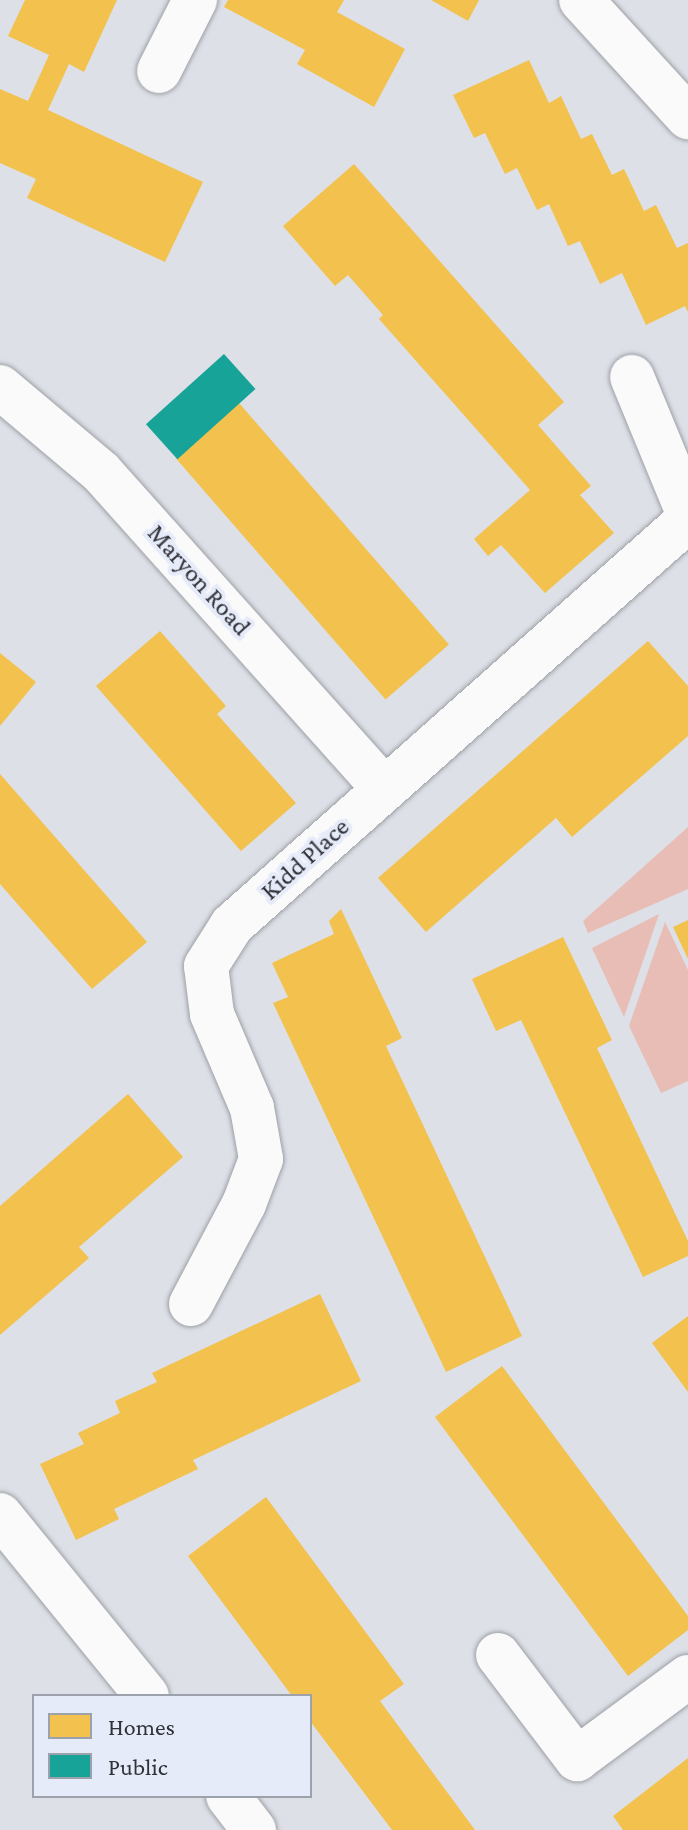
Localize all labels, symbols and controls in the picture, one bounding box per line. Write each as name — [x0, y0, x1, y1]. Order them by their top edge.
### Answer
street label: Maryon Road — [141, 518, 257, 642]
street label: Kidd Place — [254, 811, 356, 907]
legend — [32, 1694, 312, 1798]
text: Homes — [108, 1713, 175, 1740]
text: Public — [108, 1753, 168, 1780]

